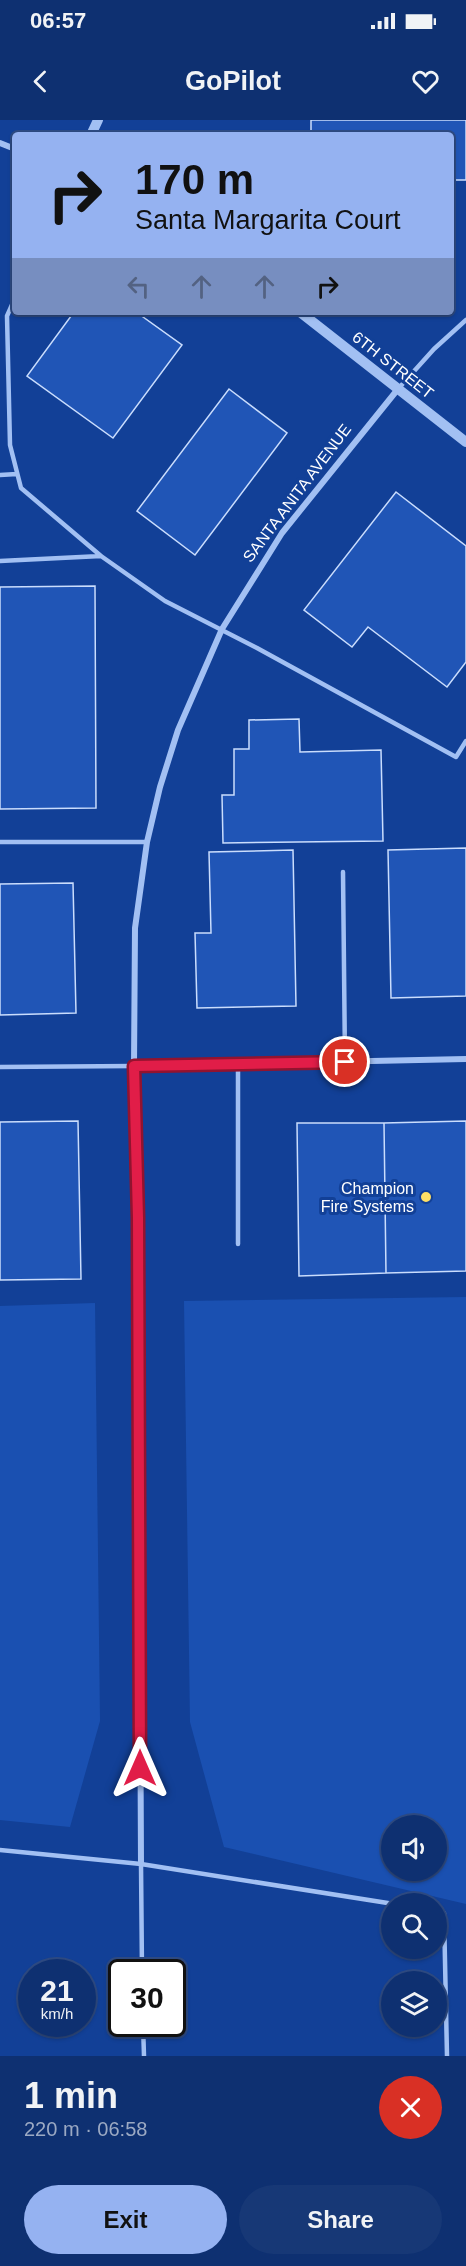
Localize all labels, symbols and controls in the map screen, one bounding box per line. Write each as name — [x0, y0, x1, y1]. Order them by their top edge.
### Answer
text: 06:57 — [30, 8, 86, 33]
icon: back — [24, 65, 57, 98]
icon: heart — [409, 65, 442, 98]
text: GoPilot — [185, 66, 281, 96]
icon: right — [36, 156, 114, 234]
text: 170 m — [135, 156, 254, 203]
text: Santa Margarita Court — [135, 205, 401, 235]
icon: left — [122, 270, 155, 303]
icon: ahead — [185, 270, 218, 303]
icon: ahead — [248, 270, 281, 303]
icon: right — [311, 270, 344, 303]
street label: 6TH STREET — [349, 328, 437, 402]
street label: SANTA ANITA AVENUE — [240, 421, 354, 565]
pin — [319, 1036, 370, 1087]
icon: arrive — [328, 1045, 361, 1078]
place label: Champion Fire Systems — [321, 1180, 414, 1215]
marker: Champion Fire Systems — [419, 1190, 433, 1204]
position arrow — [108, 1736, 172, 1800]
map controls — [381, 1815, 447, 2037]
button: sound — [381, 1815, 447, 1881]
button: search — [381, 1893, 447, 1959]
speed limit sign: 30 — [108, 1959, 186, 2037]
button: layers — [381, 1971, 447, 2037]
text: 21 — [40, 1974, 74, 2007]
text: km/h — [41, 2005, 73, 2022]
text: 1 min — [24, 2075, 118, 2116]
button: close — [379, 2076, 442, 2139]
text: 220 m · 06:58 — [24, 2118, 147, 2140]
button: Exit — [24, 2185, 227, 2254]
button: Share — [239, 2185, 442, 2254]

